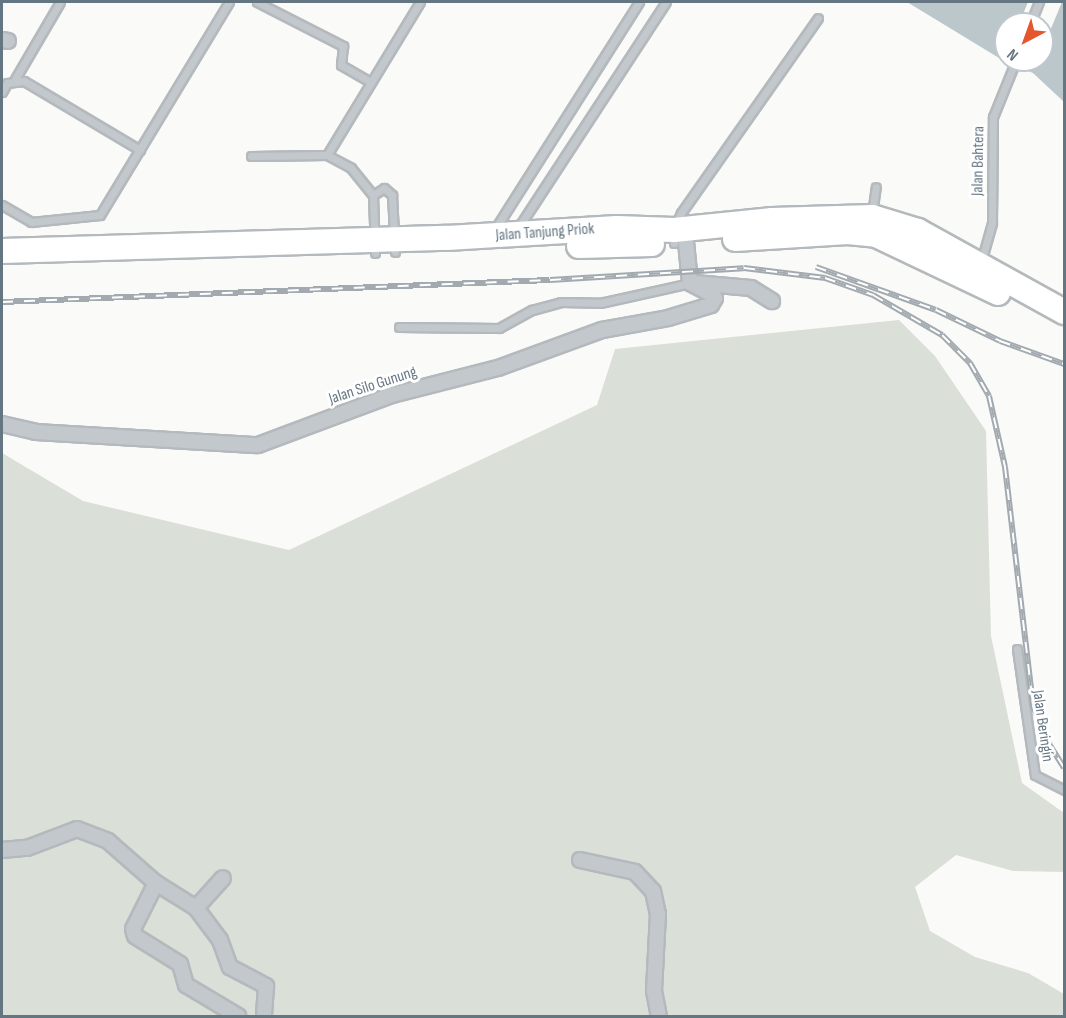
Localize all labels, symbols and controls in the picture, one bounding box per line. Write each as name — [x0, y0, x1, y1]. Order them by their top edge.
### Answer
north arrow — [994, 12, 1054, 72]
text: N — [1004, 44, 1023, 64]
street label: Jalan Bahtera — [969, 126, 989, 196]
street label: Jalan Tanjung Priok — [495, 220, 595, 246]
street label: Jalan Silo Gunung — [327, 363, 419, 409]
street label: Jalan Beringin — [1027, 689, 1057, 763]

